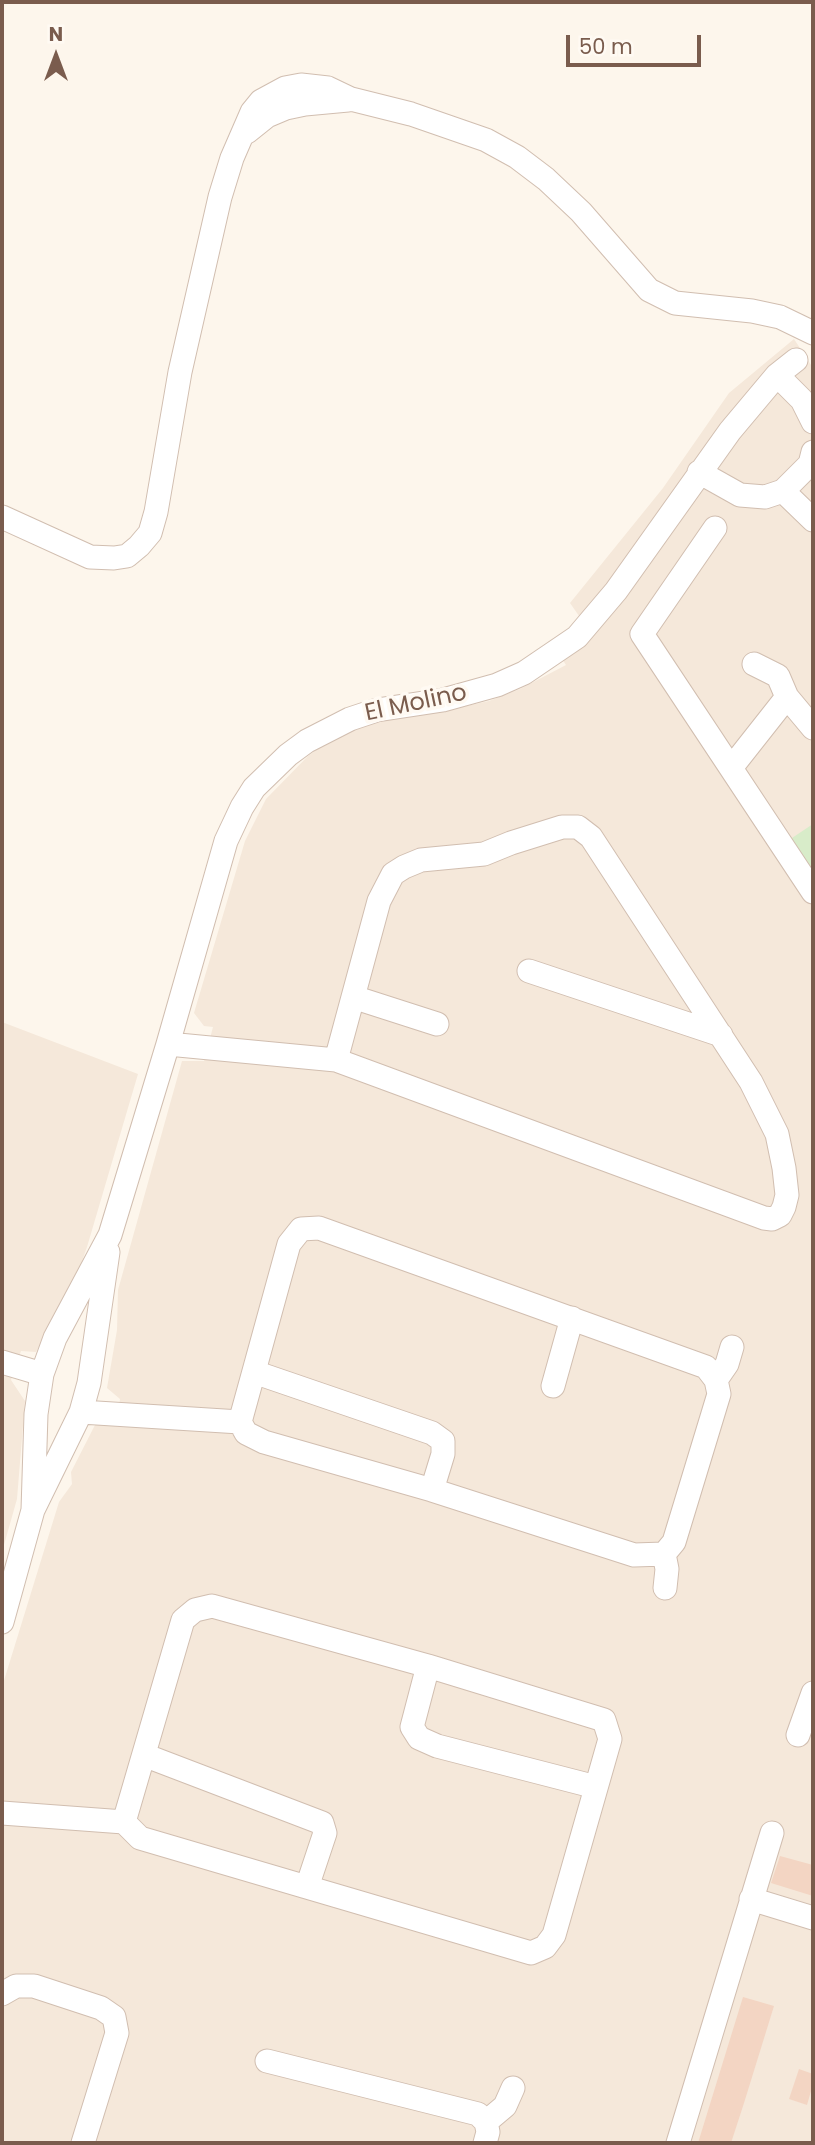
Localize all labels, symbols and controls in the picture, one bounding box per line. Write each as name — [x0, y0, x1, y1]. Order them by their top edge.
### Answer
north arrow — [21, 21, 91, 91]
text: N — [49, 21, 63, 48]
scale bar — [570, 21, 705, 65]
text: 50 m — [579, 32, 633, 61]
street label: El Molino — [363, 679, 469, 729]

